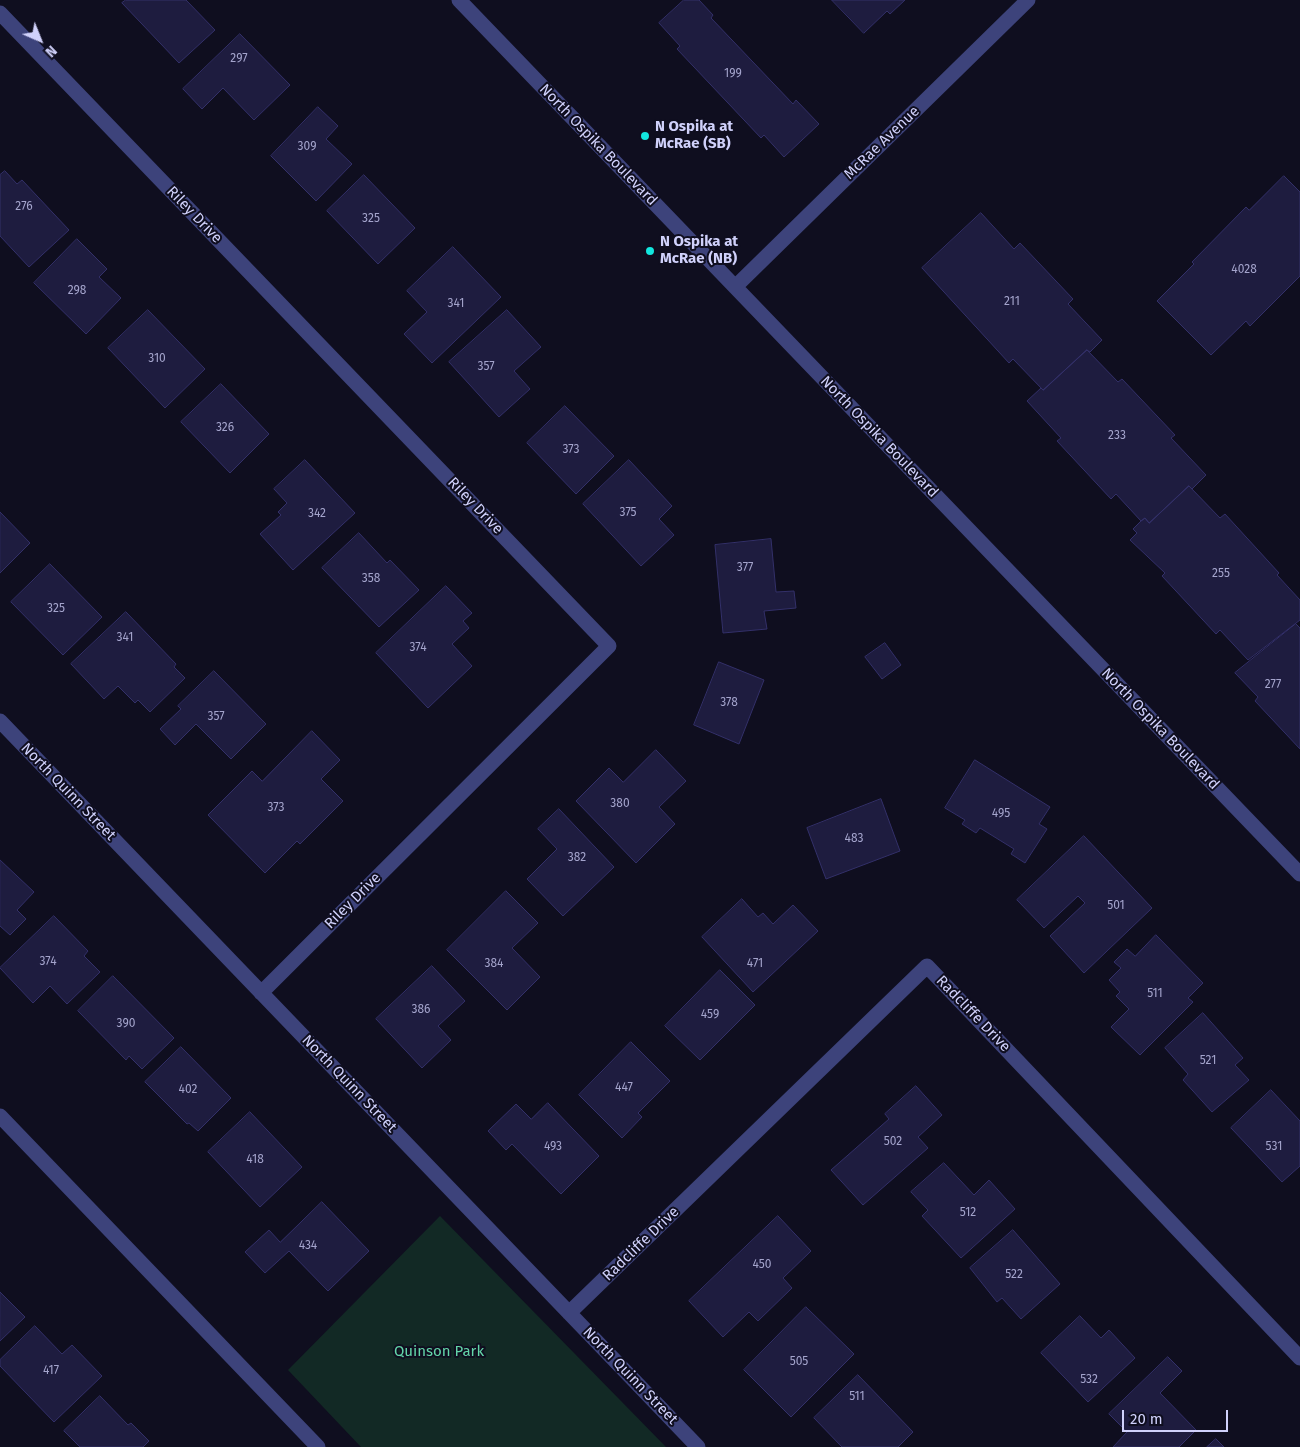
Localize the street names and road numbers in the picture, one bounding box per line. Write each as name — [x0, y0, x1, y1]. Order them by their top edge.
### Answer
street label: North Ospika Boulevard — [535, 81, 661, 209]
street label: McRae Avenue — [841, 103, 923, 183]
street label: Riley Drive — [162, 183, 226, 247]
street label: North Ospika Boulevard — [816, 373, 942, 501]
street label: Riley Drive — [443, 474, 507, 538]
street label: North Ospika Boulevard — [1097, 665, 1223, 793]
street label: North Quinn Street — [17, 740, 119, 844]
street label: Riley Drive — [321, 869, 385, 933]
street label: Radcliffe Drive — [932, 972, 1014, 1056]
street label: North Quinn Street — [298, 1032, 400, 1136]
street label: Radcliffe Drive — [599, 1203, 683, 1285]
street label: North Quinn Street — [579, 1324, 681, 1428]

